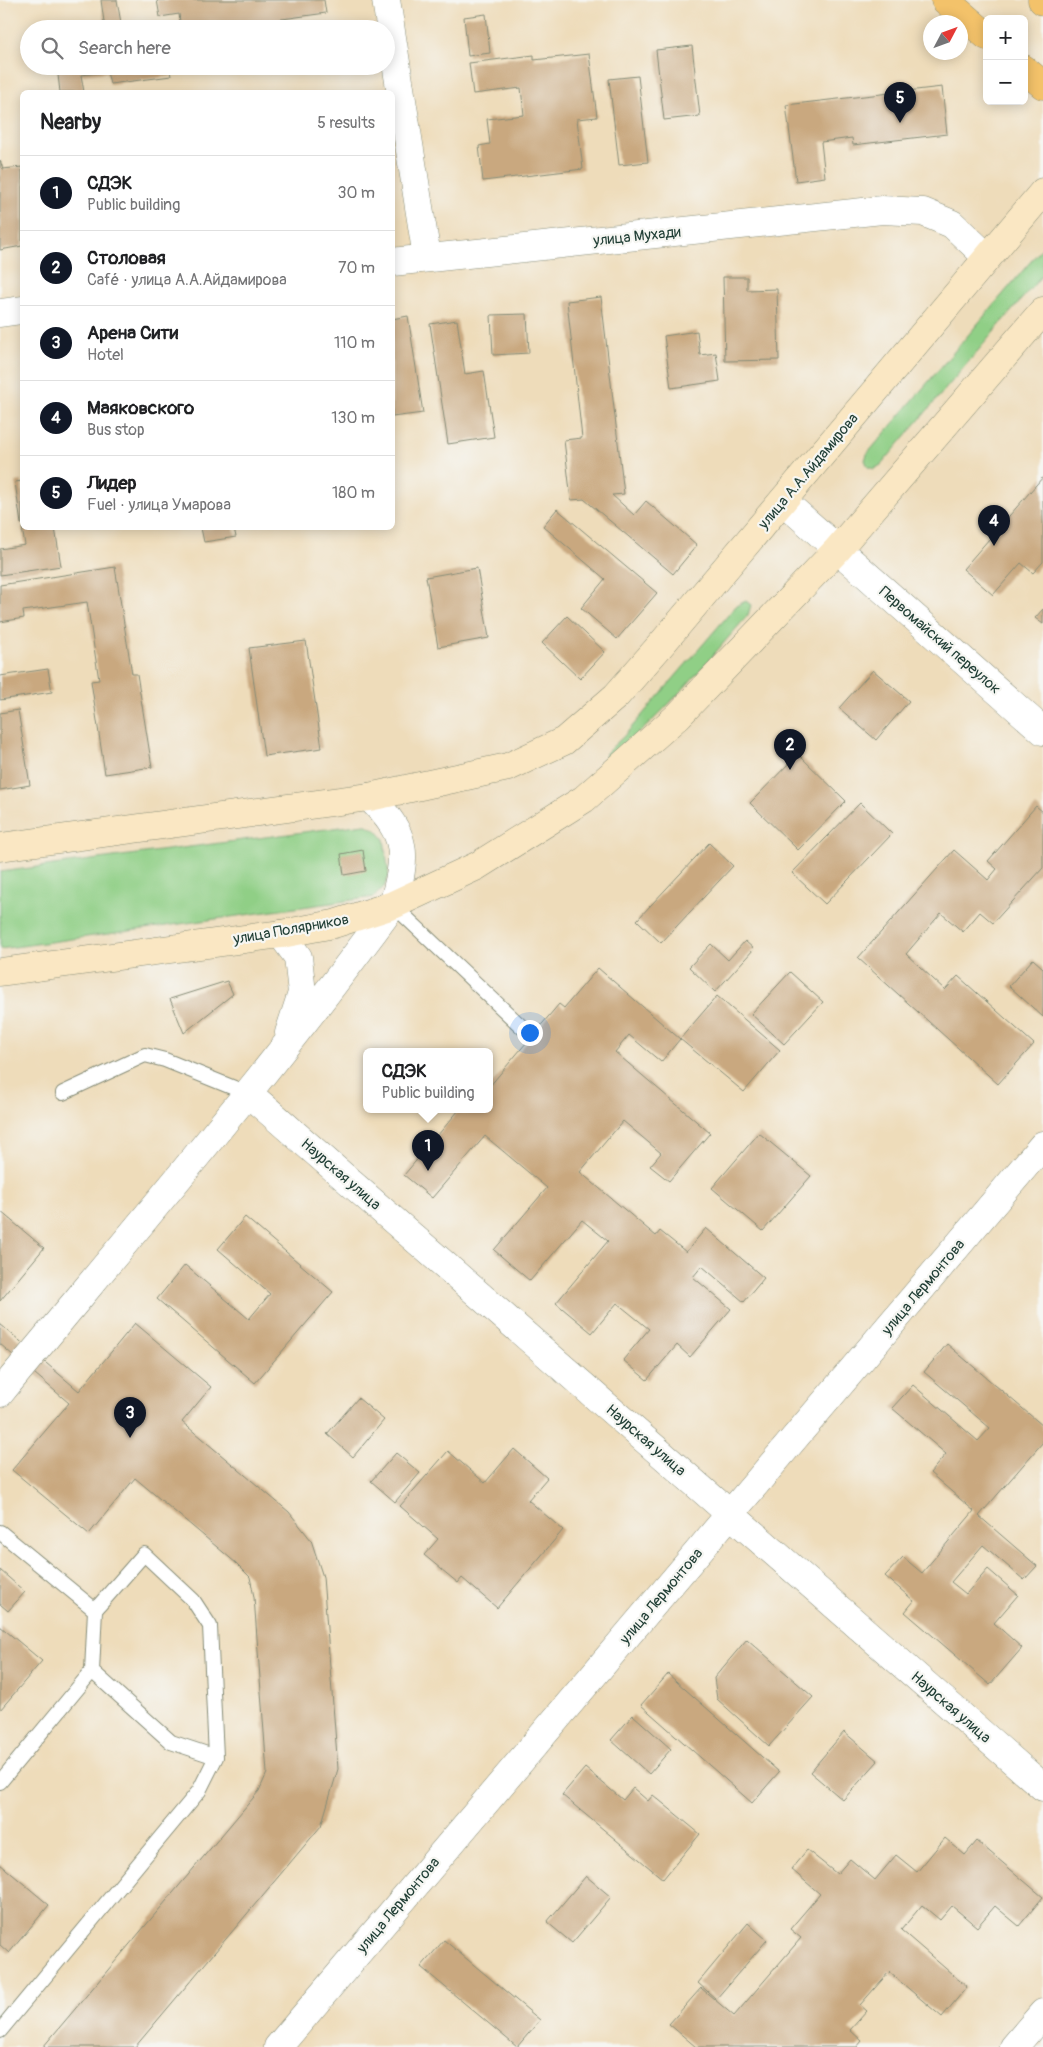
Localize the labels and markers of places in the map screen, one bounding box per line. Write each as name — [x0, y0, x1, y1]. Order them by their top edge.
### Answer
pin: 5 — [884, 82, 916, 123]
pin: 4 — [978, 505, 1010, 546]
pin: 2 — [774, 729, 806, 770]
pin: 1 — [412, 1130, 444, 1171]
pin: 3 — [114, 1397, 146, 1438]

